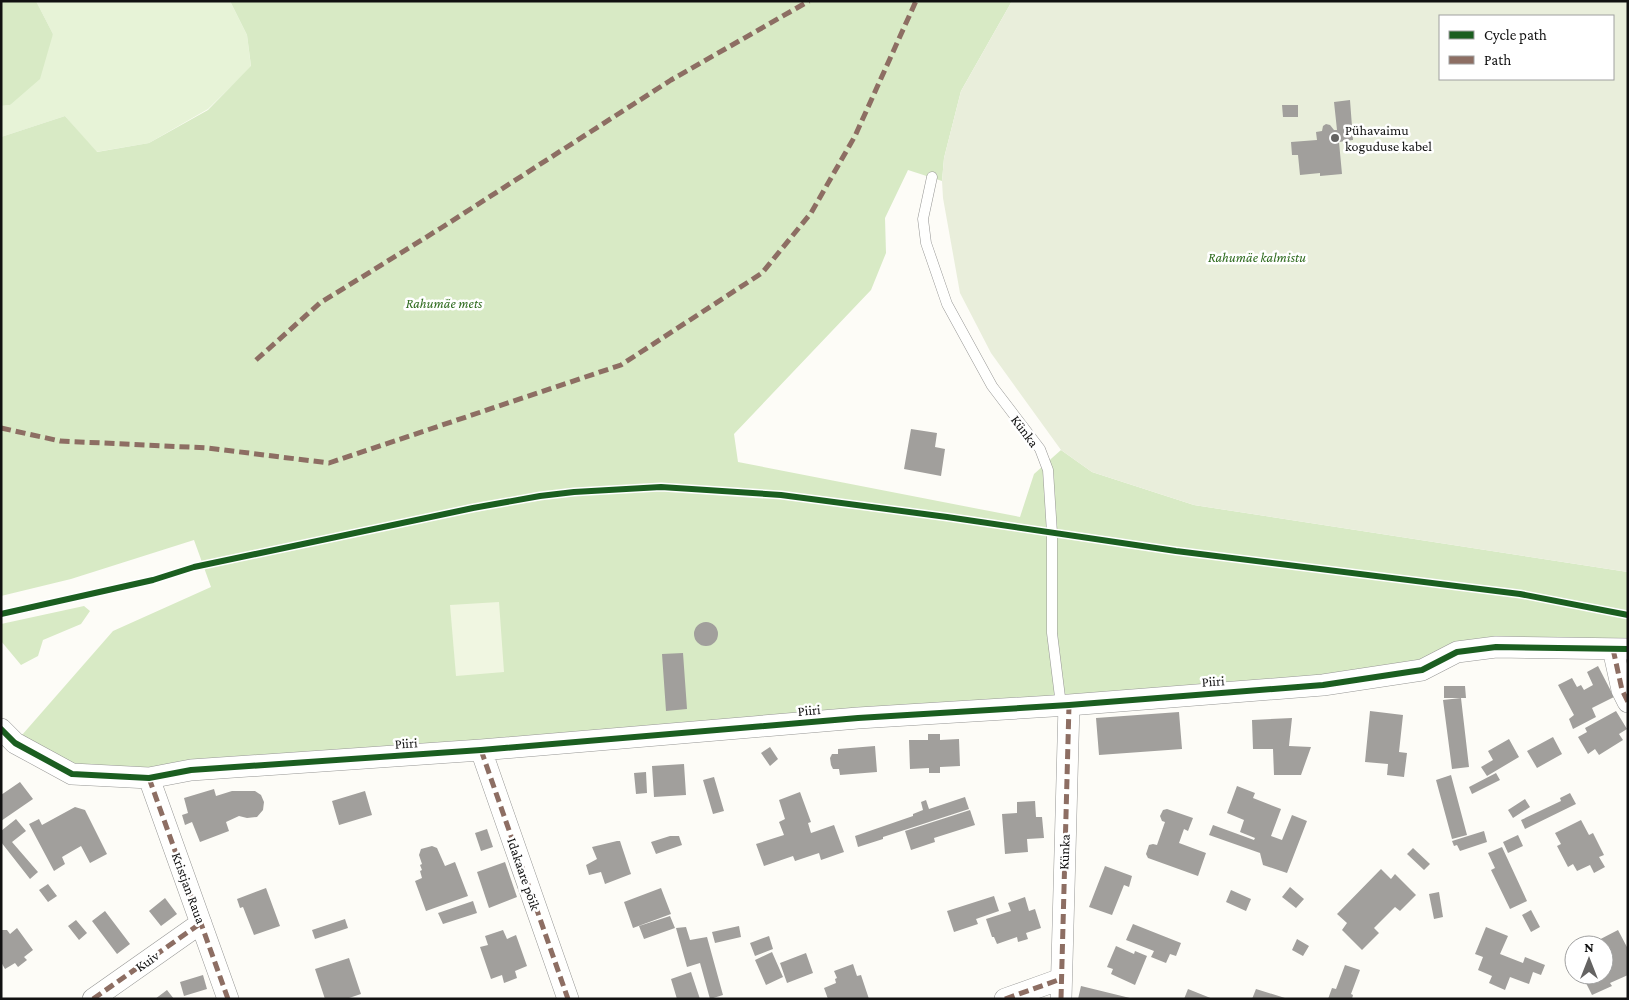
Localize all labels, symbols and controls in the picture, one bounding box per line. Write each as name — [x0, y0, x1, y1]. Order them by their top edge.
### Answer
legend — [1439, 15, 1614, 80]
text: Cycle path — [1484, 27, 1547, 44]
text: Path — [1484, 52, 1511, 68]
place label: Pühavaimu koguduse kabel — [1345, 122, 1432, 154]
marker: Pühavaimu koguduse kabel — [1329, 132, 1341, 144]
park label: Rahumäe kalmistu — [1208, 249, 1306, 265]
park label: Rahumäe mets — [406, 295, 483, 311]
street label: Künka — [1008, 412, 1042, 451]
street label: Piiri — [1201, 672, 1225, 690]
street label: Piiri — [797, 701, 821, 719]
street label: Piiri — [394, 734, 418, 752]
street label: Künka — [1055, 833, 1073, 870]
street label: Idakaare põik — [504, 836, 544, 913]
street label: Kristjan Raua — [168, 850, 209, 927]
north arrow — [1564, 935, 1614, 985]
text: N — [1584, 939, 1594, 955]
street label: Kuiv — [132, 947, 162, 975]

